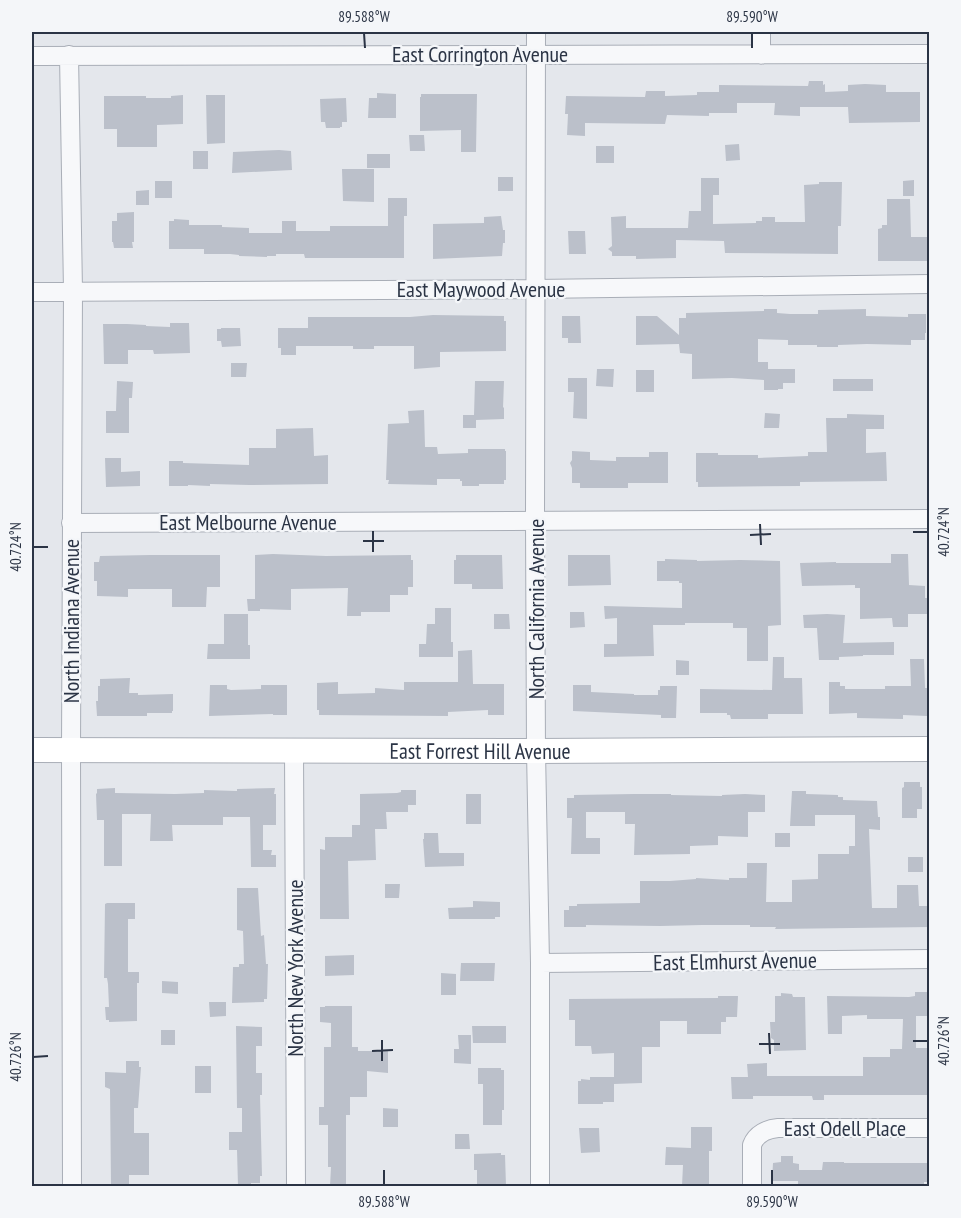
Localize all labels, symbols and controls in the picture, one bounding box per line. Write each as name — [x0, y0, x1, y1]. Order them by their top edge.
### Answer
text: 89.588°W — [338, 7, 390, 26]
text: 89.590°W — [726, 7, 778, 26]
street label: East Corrington Avenue — [392, 40, 568, 68]
street label: East Maywood Avenue — [397, 275, 565, 303]
text: 40.724°N — [934, 507, 953, 557]
street label: East Melbourne Avenue — [159, 508, 337, 536]
street label: North California Avenue — [522, 519, 550, 699]
text: 40.724°N — [6, 522, 25, 572]
street label: North Indiana Avenue — [57, 539, 85, 703]
street label: East Forrest Hill Avenue — [389, 737, 571, 765]
street label: North New York Avenue — [281, 879, 309, 1057]
street label: East Elmhurst Avenue — [653, 946, 817, 976]
text: 40.726°N — [934, 1016, 953, 1066]
text: 40.726°N — [6, 1032, 25, 1082]
street label: East Odell Place — [784, 1114, 906, 1142]
text: 89.588°W — [358, 1192, 410, 1211]
text: 89.590°W — [746, 1192, 798, 1211]

